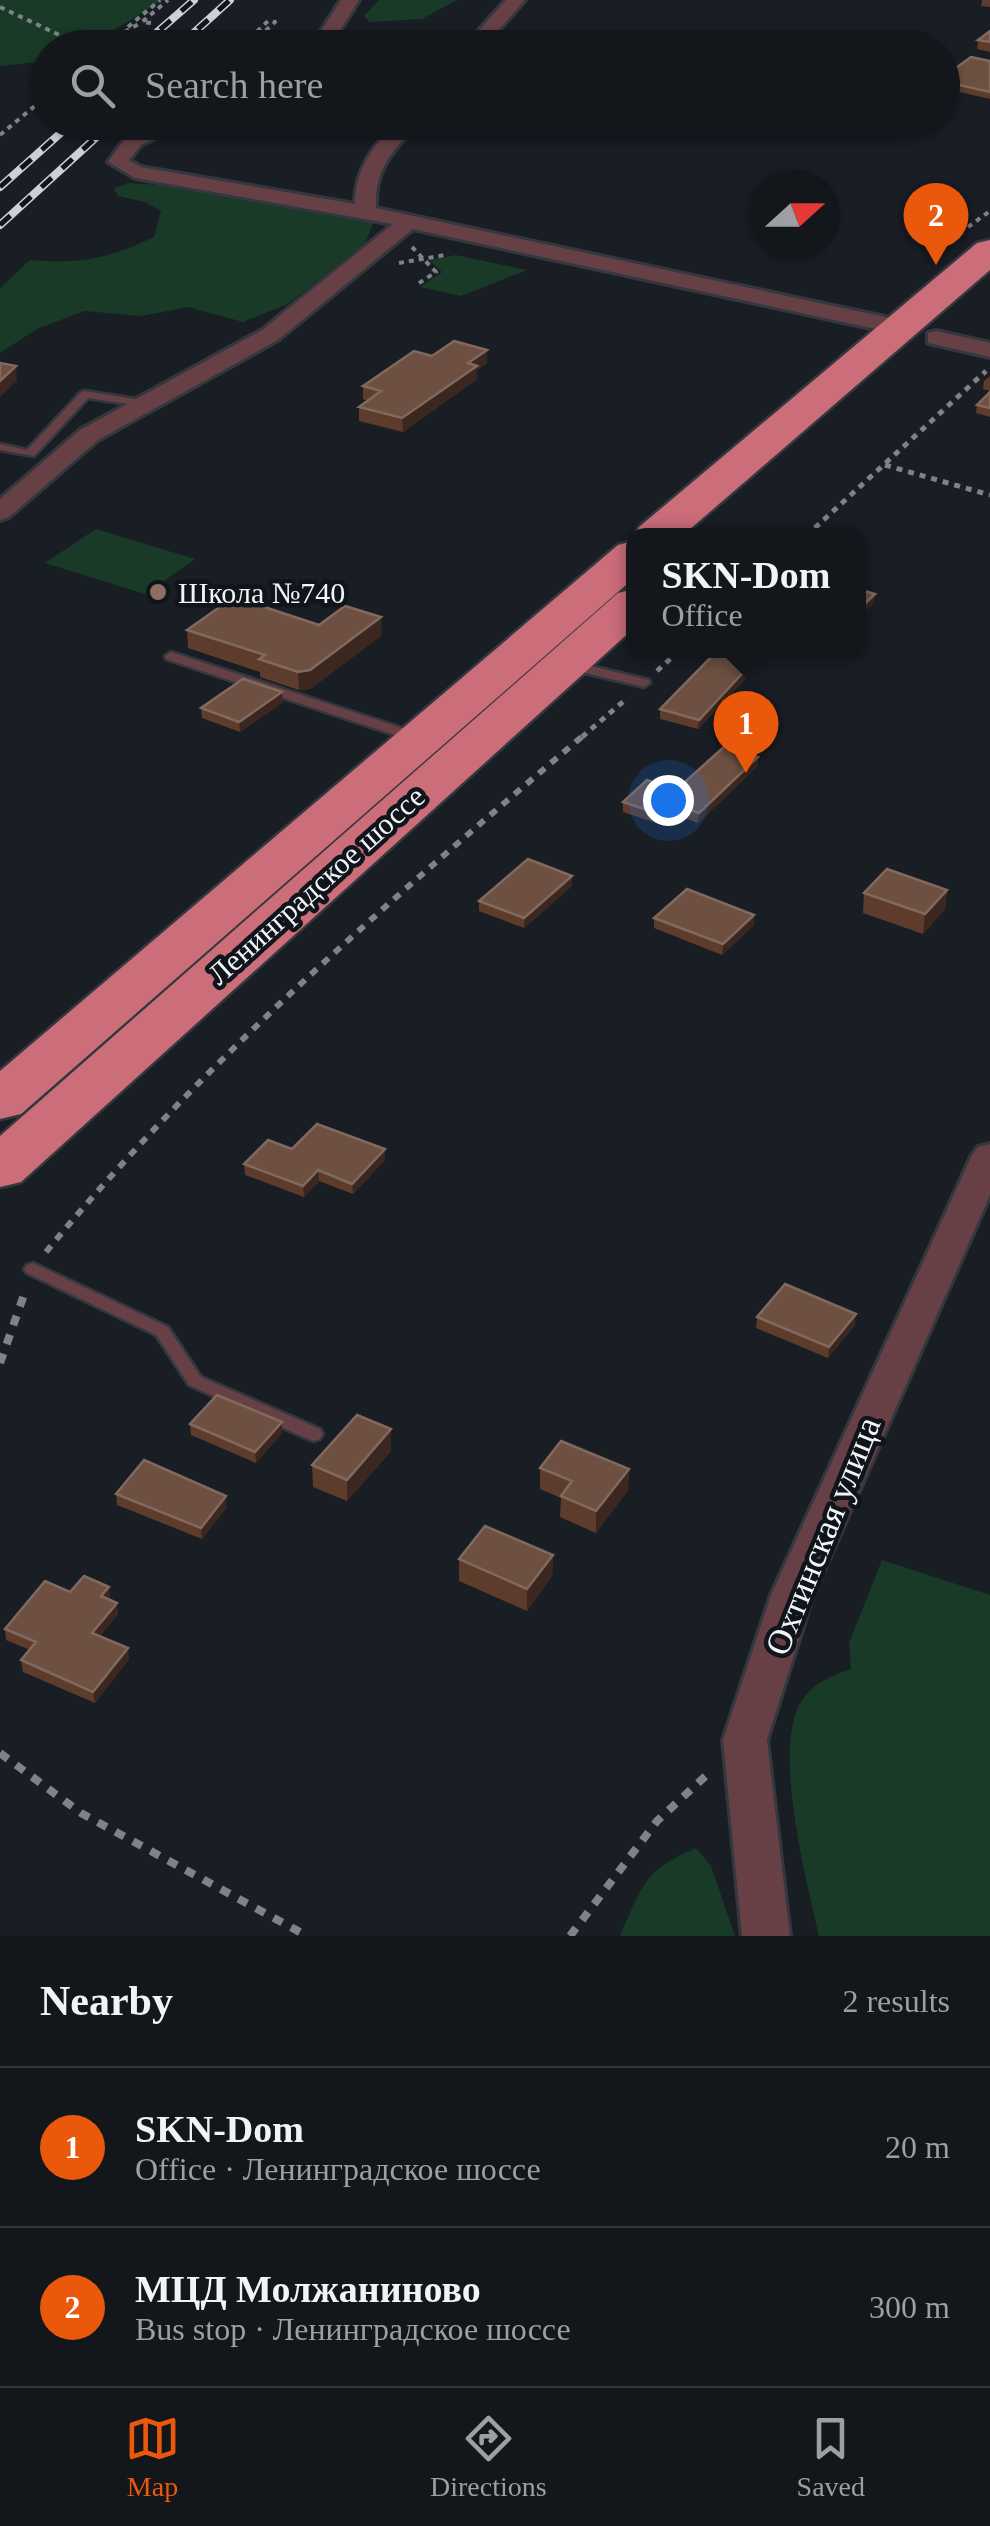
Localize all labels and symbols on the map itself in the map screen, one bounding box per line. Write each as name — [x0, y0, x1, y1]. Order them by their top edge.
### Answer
north arrow — [750, 170, 840, 260]
pin: 2 — [904, 182, 968, 265]
place label: Школа №740 — [178, 576, 345, 609]
marker: Школа №740 — [147, 581, 169, 603]
pin: 1 — [714, 690, 778, 773]
your location — [643, 775, 694, 826]
street label: Ленинградское шоссе — [201, 779, 431, 991]
street label: Охтинская улица — [757, 1411, 889, 1661]

